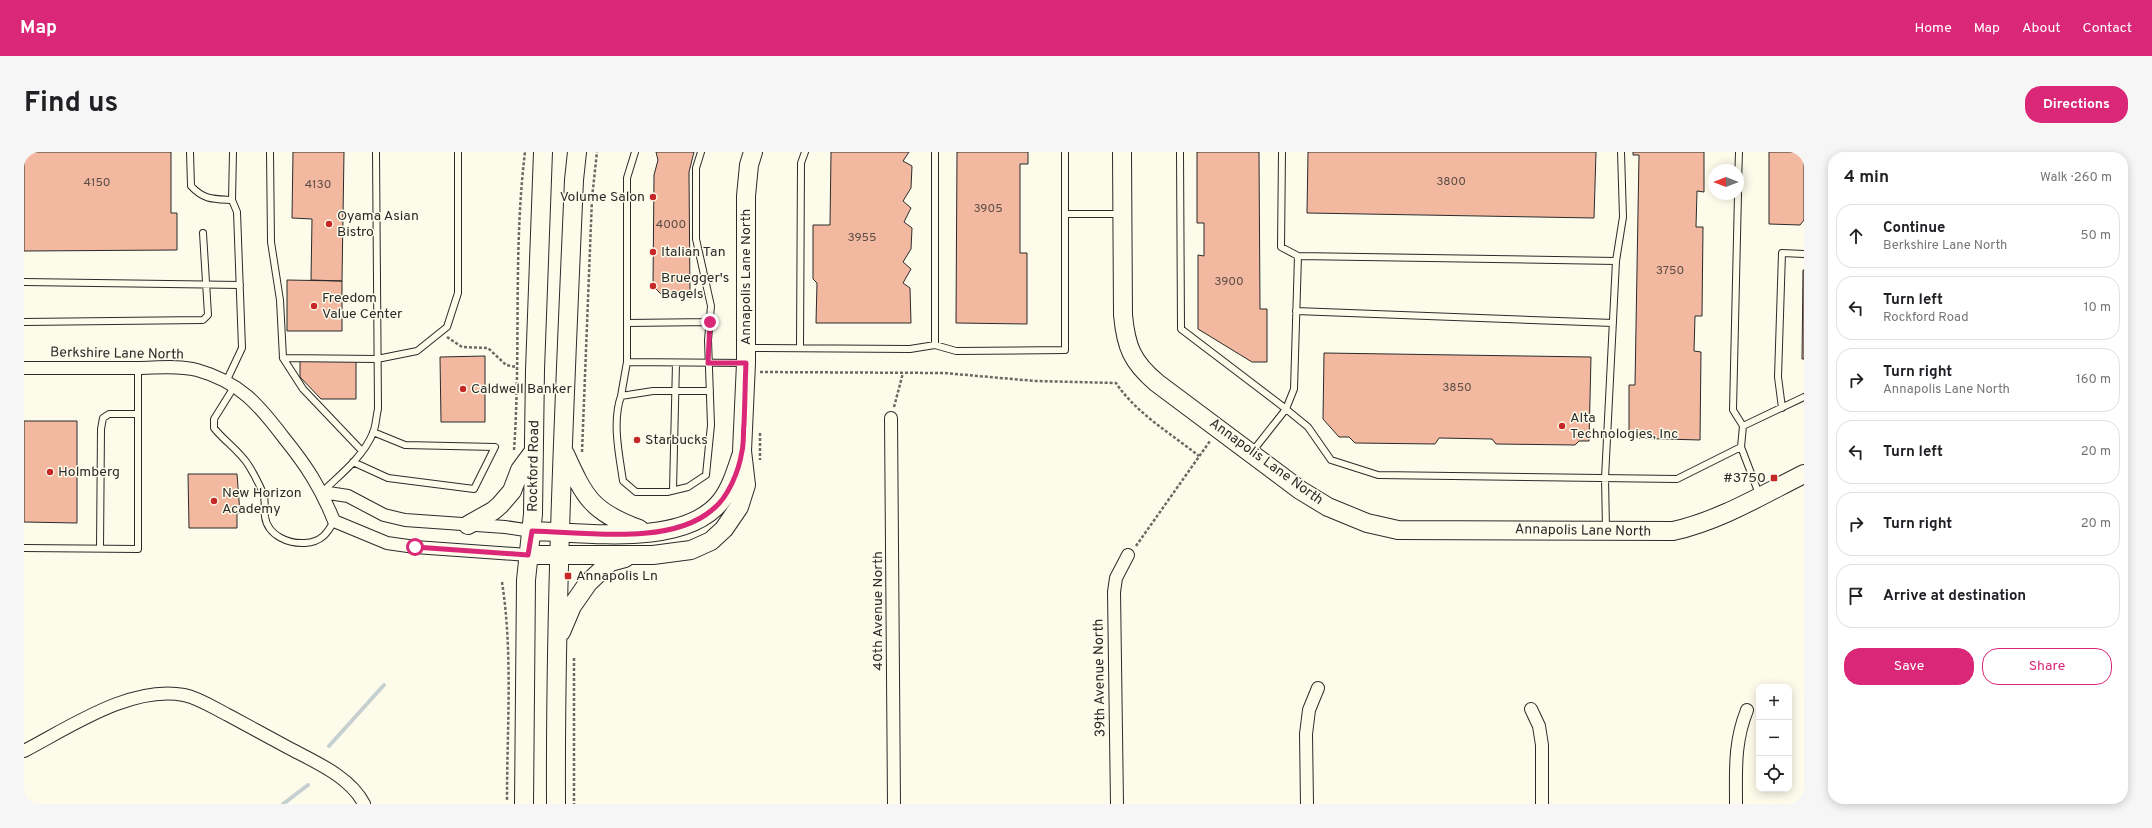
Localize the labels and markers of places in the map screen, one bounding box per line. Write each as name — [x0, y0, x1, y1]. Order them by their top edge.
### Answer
place label: Volume Salon — [560, 189, 645, 206]
marker: Volume Salon — [648, 192, 658, 202]
place label: Oyama Asian Bistro — [337, 208, 419, 241]
marker: Oyama Asian Bistro — [324, 219, 334, 229]
place label: Italian Tan — [661, 244, 726, 261]
marker: Italian Tan — [648, 247, 658, 257]
place label: Bruegger's Bagels — [661, 270, 729, 303]
marker: Bruegger's Bagels — [648, 281, 658, 291]
place label: Freedom Value Center — [322, 290, 403, 323]
marker: Freedom Value Center — [309, 301, 319, 311]
place label: Caldwell Banker — [471, 381, 572, 398]
marker: Caldwell Banker — [458, 384, 468, 394]
place label: Alta Technologies, Inc — [1570, 410, 1678, 443]
marker: Alta Technologies, Inc — [1557, 421, 1567, 431]
place label: Starbucks — [645, 432, 708, 449]
marker: Starbucks — [632, 435, 642, 445]
place label: Holmberg — [58, 464, 120, 481]
marker: Holmberg — [45, 467, 55, 477]
place label: #3750 — [1723, 470, 1766, 487]
marker: #3750 — [1769, 473, 1779, 483]
place label: New Horizon Academy — [222, 485, 302, 518]
marker: New Horizon Academy — [209, 496, 219, 506]
place label: Annapolis Ln — [576, 568, 658, 585]
marker: Annapolis Ln — [563, 571, 573, 581]

